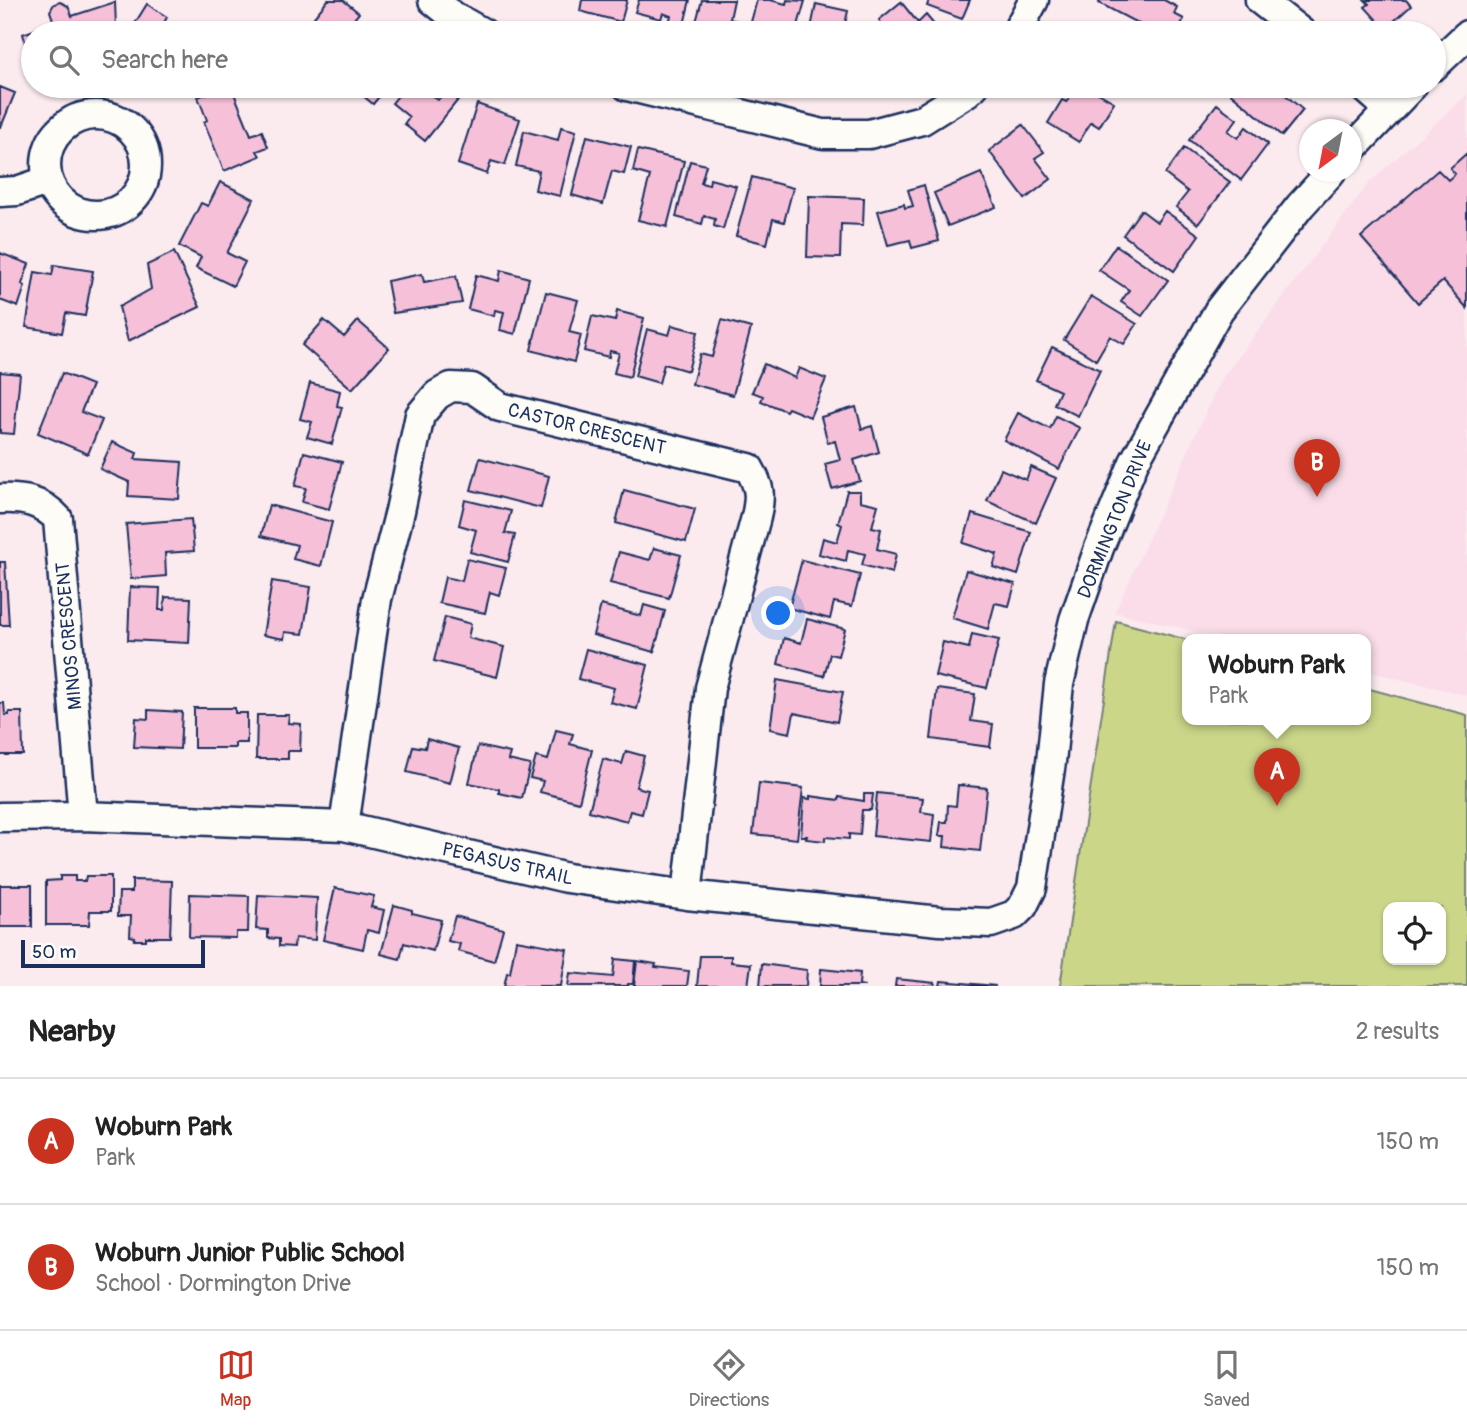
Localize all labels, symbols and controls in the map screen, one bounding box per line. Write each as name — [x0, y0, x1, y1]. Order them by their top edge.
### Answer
search box — [21, 21, 1446, 98]
icon: search — [45, 41, 83, 79]
text: Search here — [101, 44, 228, 76]
north arrow — [1299, 119, 1362, 182]
street label: CASTOR CRESCENT — [505, 398, 668, 460]
street label: DORMINGTON DRIVE — [1072, 437, 1158, 602]
pin: B — [1294, 439, 1340, 497]
street label: MINOS CRESCENT — [51, 561, 87, 711]
your location — [761, 596, 795, 630]
popup — [1182, 634, 1371, 725]
text: Woburn Park — [1208, 649, 1345, 681]
text: Park — [1208, 681, 1248, 710]
pin: A — [1254, 748, 1300, 806]
street label: PEGASUS TRAIL — [440, 837, 576, 891]
map controls — [1383, 902, 1446, 965]
button: locate — [1383, 902, 1446, 965]
scale bar — [21, 937, 205, 969]
text: 50 m — [32, 940, 76, 964]
text: Nearby — [28, 1013, 115, 1050]
text: 2 results — [1356, 1017, 1439, 1046]
text: Woburn Park — [95, 1111, 232, 1143]
text: A — [44, 1127, 58, 1156]
text: 150 m — [1376, 1127, 1439, 1156]
text: Park — [95, 1143, 135, 1172]
text: Woburn Junior Public School — [95, 1237, 405, 1269]
text: B — [44, 1253, 58, 1282]
text: 150 m — [1376, 1253, 1439, 1282]
text: School · Dormington Drive — [95, 1269, 351, 1298]
tab: Map — [217, 1346, 255, 1412]
tab: Directions — [689, 1346, 769, 1412]
tab: Saved — [1203, 1346, 1250, 1412]

